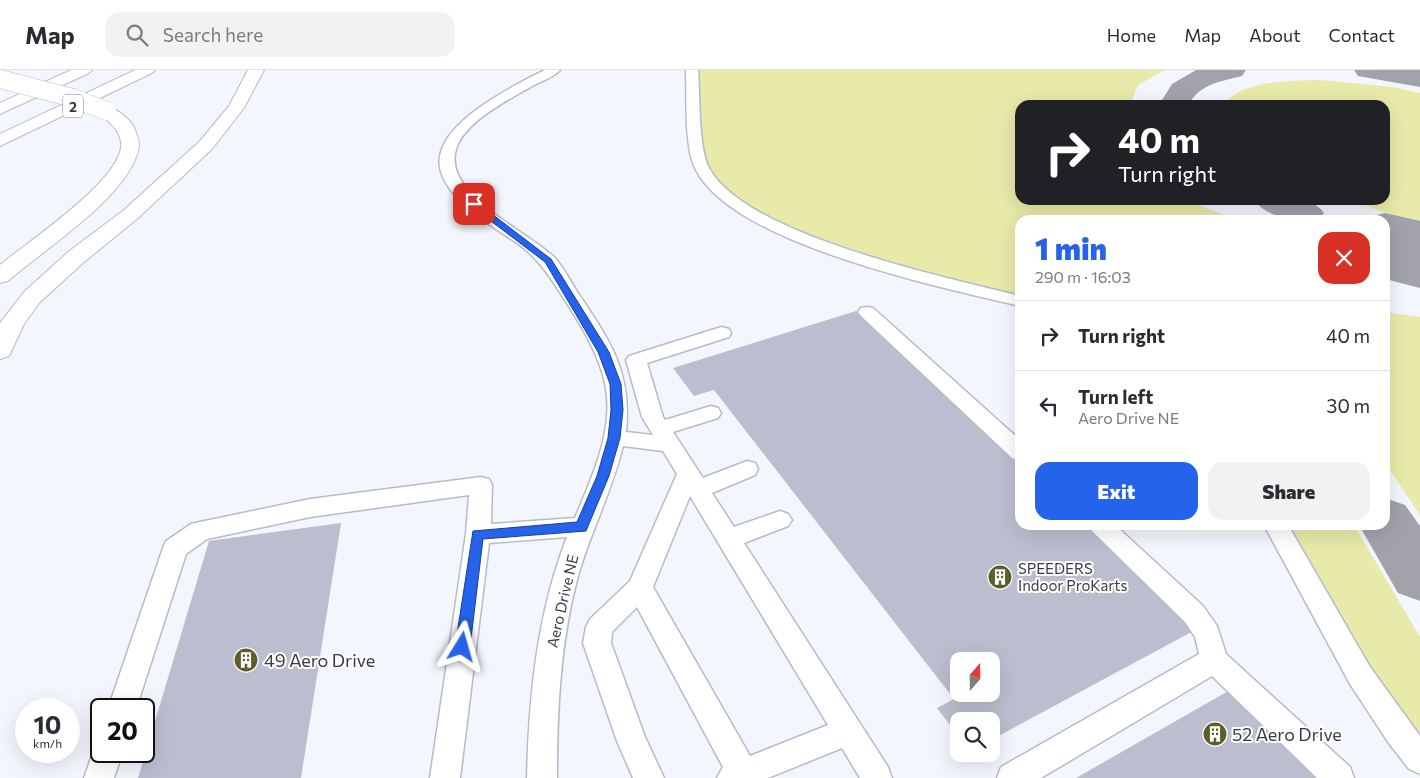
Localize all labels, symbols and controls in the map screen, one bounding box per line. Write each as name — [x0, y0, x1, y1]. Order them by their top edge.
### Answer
search box — [105, 12, 455, 57]
text: Map — [25, 20, 75, 49]
icon: search — [123, 21, 151, 49]
text: Search here — [163, 23, 263, 46]
text: Home — [1107, 24, 1156, 46]
text: Map — [1184, 24, 1221, 46]
text: About — [1249, 24, 1301, 46]
text: Contact — [1329, 24, 1395, 46]
road number: 2 — [63, 94, 83, 118]
text: 40 m — [1118, 117, 1200, 160]
icon: right — [1035, 120, 1100, 185]
text: Turn right — [1118, 160, 1216, 187]
pin — [453, 183, 495, 225]
icon: arrive — [460, 190, 488, 218]
text: 1 min — [1035, 229, 1107, 266]
button: close — [1318, 232, 1370, 284]
text: 290 m · 16:03 — [1035, 267, 1131, 286]
icon: right — [1035, 322, 1063, 350]
text: Turn right — [1078, 324, 1165, 347]
text: 40 m — [1326, 324, 1370, 347]
text: Turn left — [1078, 385, 1153, 408]
icon: left — [1035, 392, 1063, 420]
text: 30 m — [1327, 394, 1370, 417]
text: Aero Drive NE — [1078, 408, 1179, 427]
button: Exit — [1035, 462, 1198, 520]
button: Share — [1208, 462, 1370, 520]
street label: Aero Drive NE — [543, 553, 581, 649]
place label: SPEEDERS Indoor ProKarts — [1018, 559, 1127, 594]
building icon: SPEEDERS Indoor ProKarts — [987, 564, 1013, 590]
position arrow — [435, 620, 487, 672]
building icon: 49 Aero Drive — [233, 647, 259, 673]
place label: 49 Aero Drive — [264, 649, 375, 671]
north arrow — [950, 652, 1000, 702]
map controls — [950, 652, 1000, 762]
speed limit sign: 20 — [90, 698, 155, 763]
text: 10 — [34, 709, 61, 739]
button: search — [950, 712, 1000, 762]
building icon: 52 Aero Drive — [1202, 721, 1228, 747]
place label: 52 Aero Drive — [1232, 723, 1342, 745]
text: km/h — [33, 736, 62, 750]

